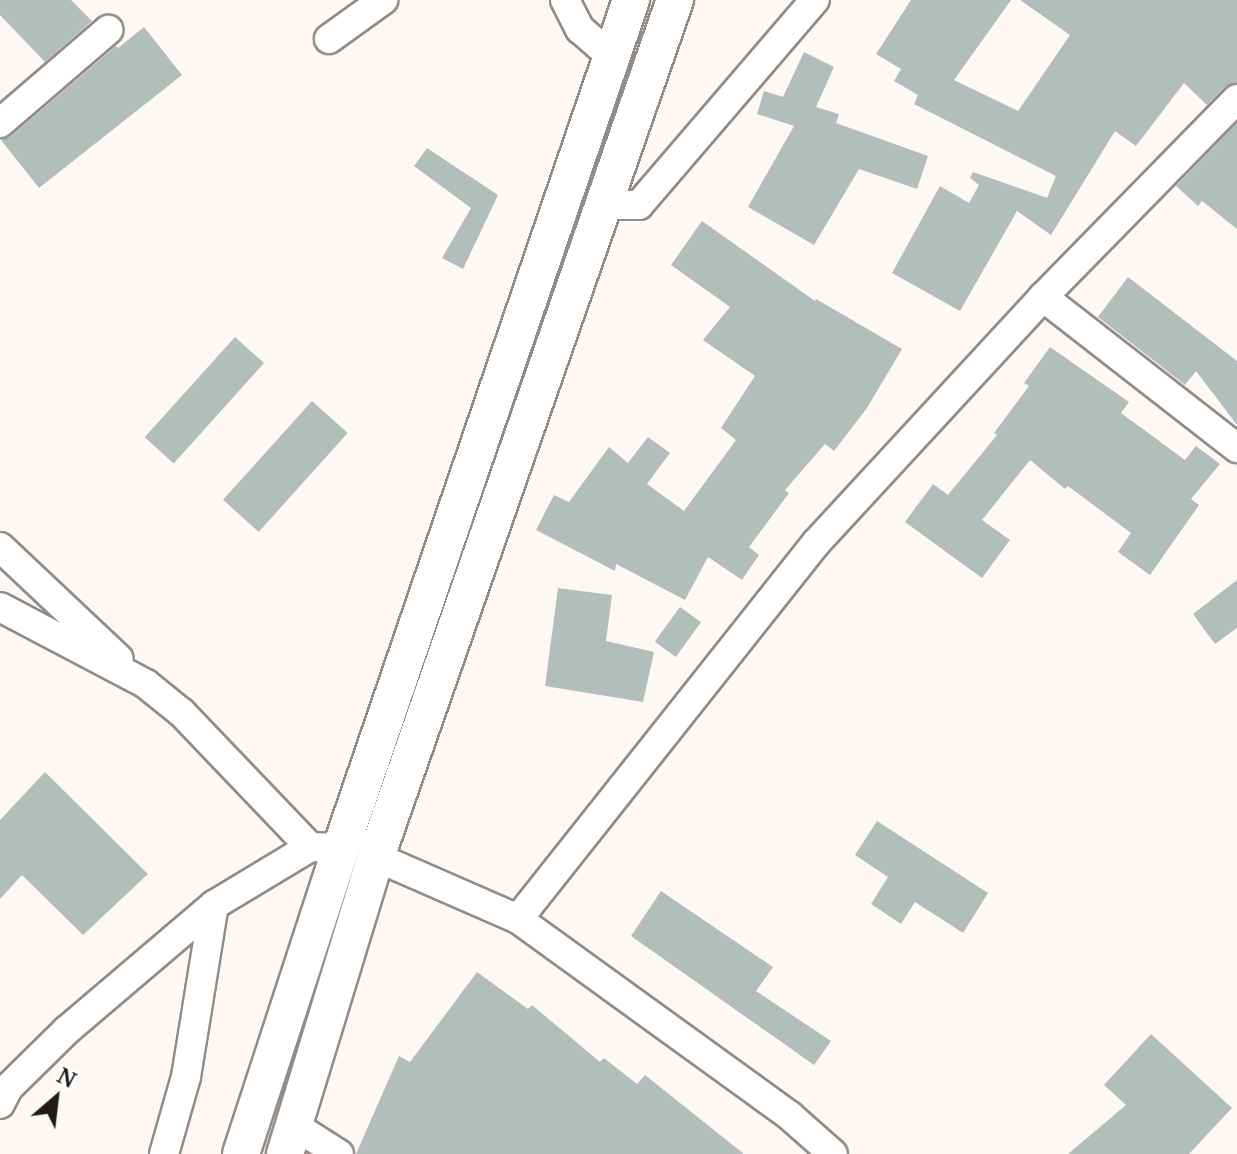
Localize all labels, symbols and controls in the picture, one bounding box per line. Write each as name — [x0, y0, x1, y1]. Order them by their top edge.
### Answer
north arrow — [16, 1058, 96, 1138]
text: N — [53, 1059, 82, 1094]

